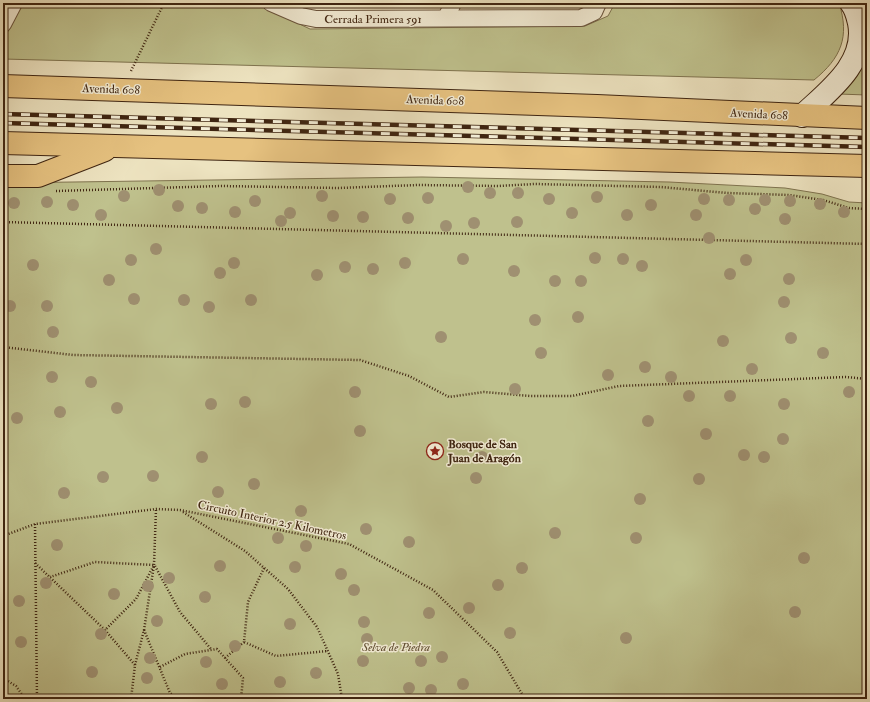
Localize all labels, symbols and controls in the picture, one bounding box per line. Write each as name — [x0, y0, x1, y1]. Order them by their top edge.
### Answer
street label: Cerrada Primera 591 — [324, 12, 422, 27]
street label: Avenida 608 — [81, 81, 141, 98]
street label: Avenida 608 — [405, 92, 465, 109]
street label: Avenida 608 — [729, 105, 789, 124]
place label: Bosque de San Juan de Aragón — [447, 437, 522, 466]
place icon: Bosque de San Juan de Aragón — [425, 441, 445, 461]
street label: Circuito Interior 2.5 Kilometros — [196, 497, 348, 544]
park label: Selva de Piedra — [361, 640, 431, 655]

